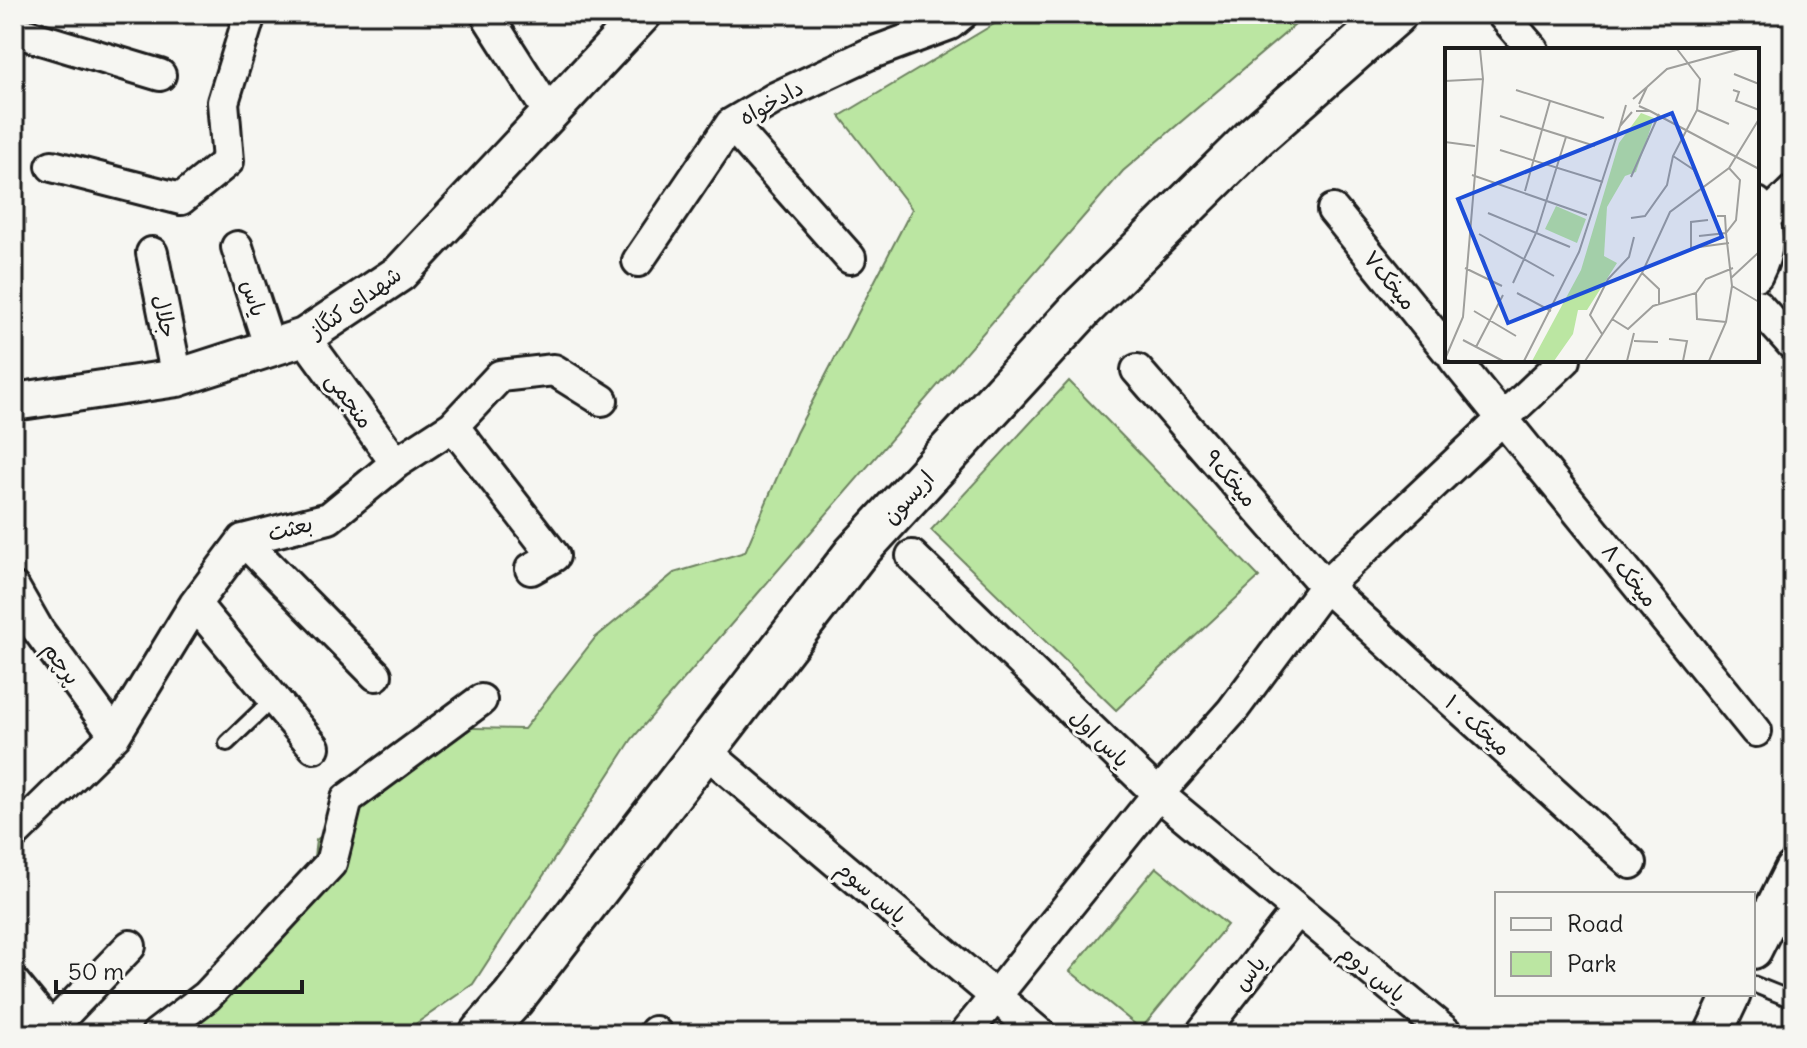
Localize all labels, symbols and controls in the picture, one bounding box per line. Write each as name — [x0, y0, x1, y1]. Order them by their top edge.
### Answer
inset map — [1445, 48, 1759, 362]
street label: دادخواه — [734, 73, 808, 132]
street label: میخک۷ — [1357, 244, 1423, 316]
street label: شهدای کنگاز — [302, 260, 407, 345]
street label: یاس — [235, 276, 273, 320]
street label: جلال — [147, 292, 183, 340]
street label: منجمی — [319, 366, 380, 434]
street label: میخک۹ — [1198, 443, 1264, 513]
street label: اریسون — [876, 464, 940, 530]
street label: بعثت — [265, 509, 315, 547]
street label: میخک ۸ — [1596, 537, 1664, 613]
street label: پرچم — [35, 636, 87, 692]
street label: میخک ۰ ۱ — [1439, 688, 1517, 762]
street label: یاس اول — [1064, 703, 1136, 773]
street label: یاس سوم — [828, 854, 913, 933]
legend — [1495, 892, 1755, 996]
text: Road — [1567, 908, 1623, 938]
street label: یاس دوم — [1331, 938, 1412, 1012]
scale bar — [56, 944, 302, 994]
text: Park — [1567, 948, 1617, 978]
street label: یاس — [1227, 950, 1271, 996]
text: 50 m — [68, 956, 124, 986]

